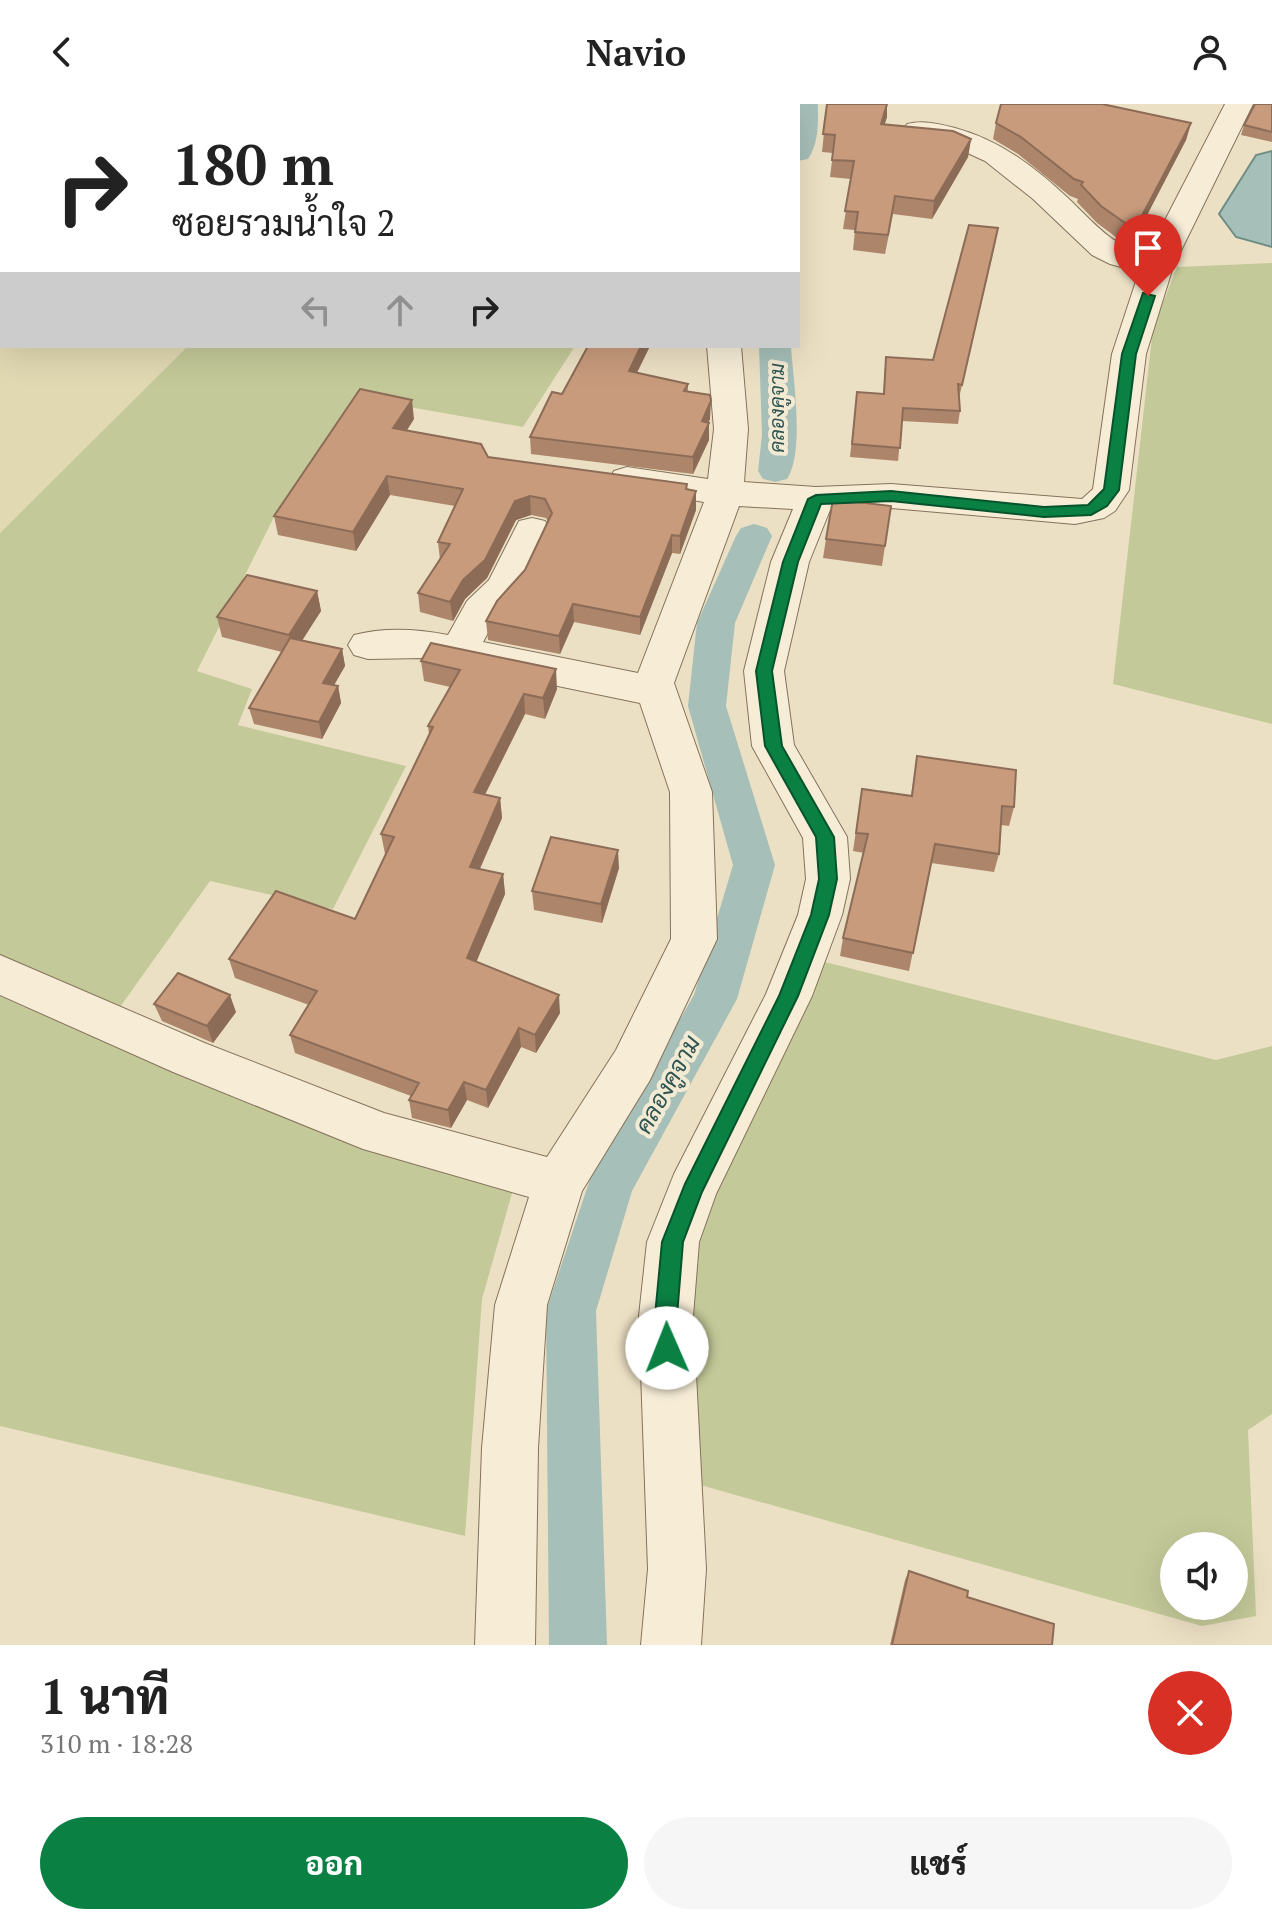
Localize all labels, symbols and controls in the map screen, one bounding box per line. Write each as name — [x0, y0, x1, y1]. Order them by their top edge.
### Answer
text: Navio — [586, 29, 686, 76]
icon: back — [40, 30, 84, 74]
icon: person — [1188, 30, 1232, 74]
text: 180 m — [172, 127, 334, 201]
icon: right — [40, 136, 144, 240]
text: ซอยรวมน้ำใจ 2 — [172, 199, 396, 246]
pin — [1114, 214, 1182, 296]
icon: arrive — [1126, 226, 1170, 270]
icon: left — [294, 288, 338, 332]
icon: ahead — [378, 288, 422, 332]
icon: right — [462, 288, 506, 332]
water label: คลองคูจาม — [763, 363, 792, 453]
water label: คลองคูจาม — [627, 1029, 709, 1140]
position arrow — [625, 1306, 709, 1390]
map controls — [1160, 1532, 1248, 1620]
button: sound — [1160, 1532, 1248, 1620]
text: 1 นาที — [40, 1664, 169, 1728]
button: close — [1148, 1671, 1232, 1755]
text: 310 m · 18:28 — [40, 1726, 193, 1760]
button: ออก — [40, 1817, 628, 1909]
button: แชร์ — [644, 1817, 1232, 1909]

